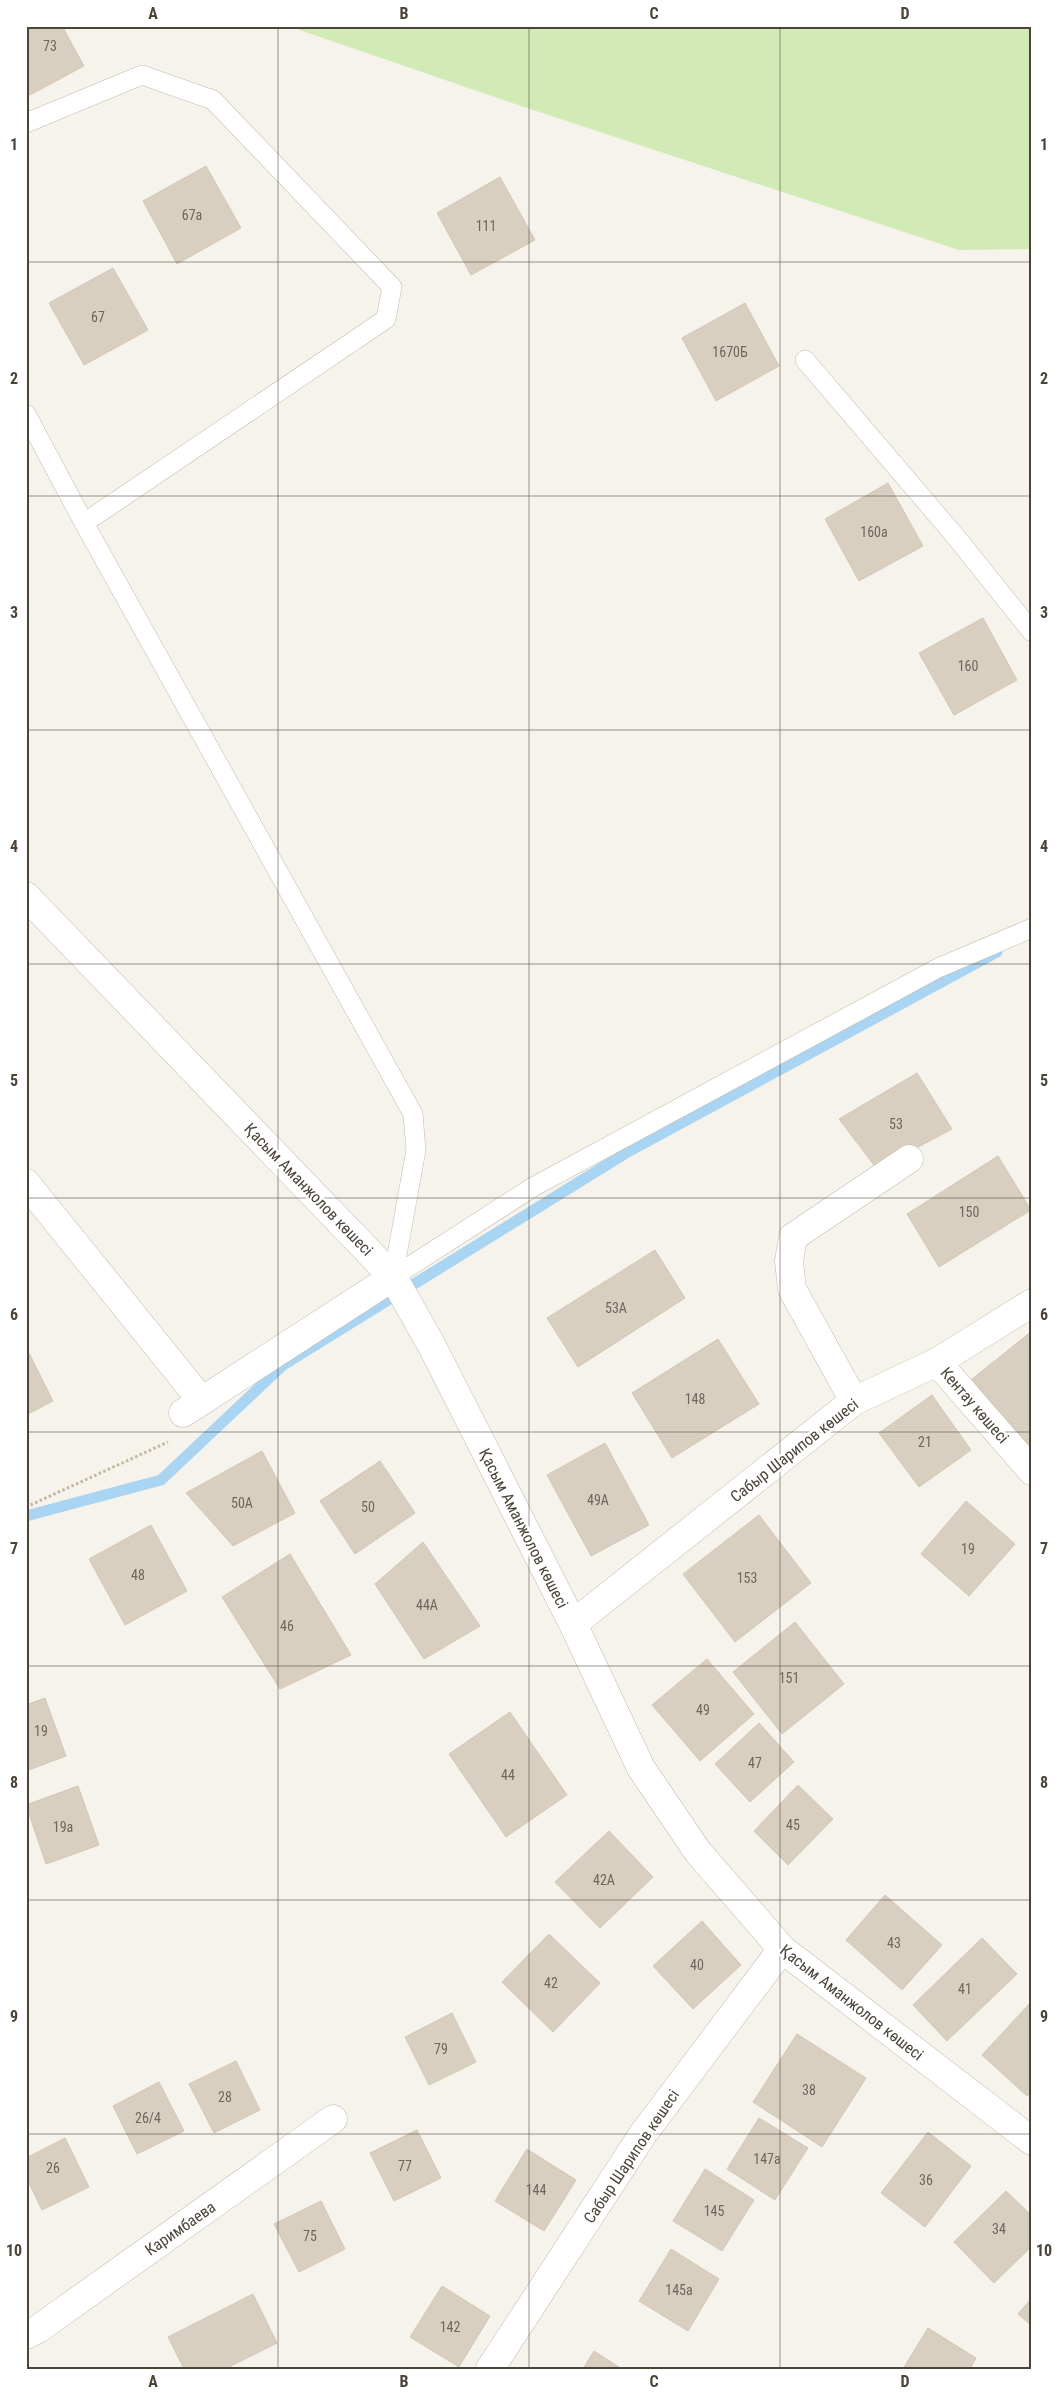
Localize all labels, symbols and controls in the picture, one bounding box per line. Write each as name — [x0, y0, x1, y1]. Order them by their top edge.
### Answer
text: A — [148, 4, 158, 23]
text: B — [400, 4, 409, 23]
text: C — [649, 4, 659, 23]
text: D — [900, 4, 910, 23]
house number: 73 — [43, 38, 57, 54]
text: 1 — [10, 135, 18, 154]
text: 1 — [1040, 135, 1048, 154]
house number: 67а — [182, 207, 202, 223]
house number: 111 — [476, 218, 496, 234]
house number: 67 — [91, 309, 105, 325]
house number: 1670Б — [712, 344, 748, 360]
text: 2 — [10, 369, 18, 388]
text: 2 — [1040, 369, 1048, 388]
house number: 160а — [860, 524, 888, 540]
text: 3 — [10, 603, 18, 622]
text: 3 — [1040, 603, 1048, 622]
house number: 160 — [958, 658, 978, 674]
text: 4 — [10, 837, 18, 856]
text: 4 — [1040, 837, 1048, 856]
text: 5 — [10, 1071, 18, 1090]
text: 5 — [1040, 1071, 1048, 1090]
house number: 53 — [889, 1116, 903, 1132]
street label: Қасым Аманжолов көшесі — [240, 1119, 377, 1260]
house number: 150 — [959, 1204, 979, 1220]
house number: 53А — [605, 1300, 627, 1316]
text: 6 — [10, 1305, 18, 1324]
text: 6 — [1040, 1305, 1048, 1324]
street label: Кентау көшесі — [937, 1364, 1013, 1447]
house number: 148 — [685, 1391, 705, 1407]
street label: Сабыр Шарипов көшесі — [727, 1395, 862, 1506]
house number: 21 — [918, 1434, 932, 1450]
street label: Қасым Аманжолов көшесі — [475, 1445, 572, 1611]
house number: 49А — [587, 1492, 609, 1508]
house number: 50А — [231, 1495, 253, 1511]
house number: 50 — [361, 1499, 375, 1515]
text: 7 — [10, 1539, 18, 1558]
text: 7 — [1040, 1539, 1048, 1558]
house number: 19 — [961, 1541, 975, 1557]
house number: 48 — [131, 1567, 145, 1583]
house number: 153 — [737, 1570, 757, 1586]
house number: 44А — [416, 1597, 438, 1613]
house number: 46 — [280, 1618, 294, 1634]
house number: 151 — [779, 1670, 799, 1686]
house number: 49 — [696, 1702, 710, 1718]
house number: 19 — [34, 1723, 48, 1739]
house number: 47 — [748, 1755, 762, 1771]
house number: 44 — [501, 1767, 515, 1783]
text: 8 — [10, 1773, 18, 1792]
text: 8 — [1040, 1773, 1048, 1792]
house number: 45 — [786, 1817, 800, 1833]
house number: 19а — [53, 1819, 73, 1835]
house number: 42А — [593, 1872, 615, 1888]
house number: 43 — [887, 1935, 901, 1951]
street label: Қасым Аманжолов көшесі — [776, 1940, 927, 2064]
house number: 40 — [690, 1957, 704, 1973]
house number: 42 — [544, 1975, 558, 1991]
house number: 41 — [958, 1981, 972, 1997]
text: 9 — [10, 2007, 18, 2026]
text: 9 — [1040, 2007, 1048, 2026]
house number: 79 — [434, 2041, 448, 2057]
house number: 38 — [802, 2082, 816, 2098]
street label: Сабыр Шарипов көшесі — [580, 2086, 683, 2227]
house number: 28 — [218, 2089, 232, 2105]
house number: 26/4 — [135, 2110, 161, 2126]
house number: 147а — [753, 2151, 781, 2167]
house number: 77 — [398, 2158, 412, 2174]
house number: 26 — [46, 2160, 60, 2176]
house number: 36 — [919, 2172, 933, 2188]
house number: 144 — [526, 2182, 546, 2198]
street label: Каримбаева — [141, 2197, 219, 2260]
house number: 145 — [704, 2203, 724, 2219]
house number: 34 — [992, 2221, 1006, 2237]
house number: 75 — [303, 2228, 317, 2244]
text: 10 — [6, 2241, 22, 2260]
text: 10 — [1036, 2241, 1052, 2260]
house number: 145а — [665, 2282, 693, 2298]
house number: 142 — [440, 2319, 460, 2335]
text: A — [148, 2372, 158, 2391]
text: B — [400, 2372, 409, 2391]
text: C — [649, 2372, 659, 2391]
text: D — [900, 2372, 910, 2391]

